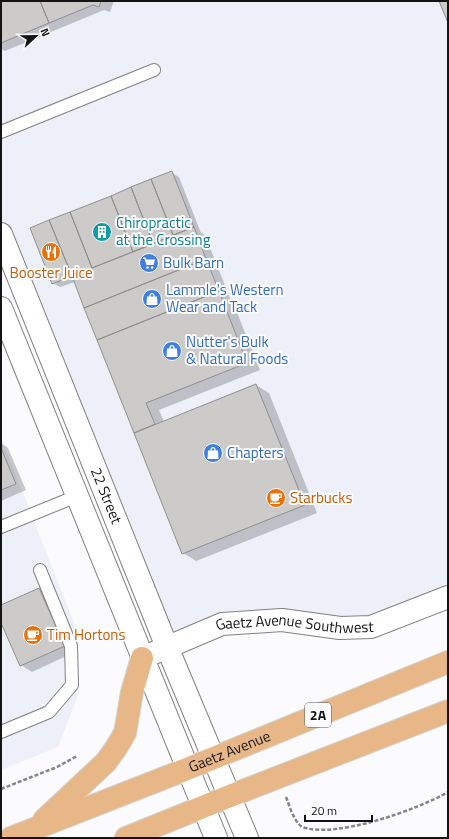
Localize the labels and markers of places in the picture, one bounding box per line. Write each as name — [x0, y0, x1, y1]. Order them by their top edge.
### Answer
place label: Chiropractic at the Crossing — [116, 211, 211, 251]
building icon: Chiropractic at the Crossing — [91, 221, 113, 243]
restaurant icon: Booster Juice — [40, 241, 62, 263]
place label: Bulk Barn — [163, 251, 224, 274]
supermarket icon: Bulk Barn — [138, 252, 160, 274]
place label: Booster Juice — [10, 261, 93, 284]
place label: Lammle's Western Wear and Tack — [166, 278, 284, 318]
shop icon: Lammle's Western Wear and Tack — [141, 288, 163, 310]
place label: Nutter's Bulk & Natural Foods — [186, 330, 288, 370]
shop icon: Nutter's Bulk & Natural Foods — [161, 340, 183, 362]
place label: Chapters — [227, 441, 284, 464]
shop icon: Chapters — [202, 442, 224, 464]
place label: Starbucks — [290, 486, 353, 509]
cafe icon: Starbucks — [265, 487, 287, 509]
place label: Tim Hortons — [47, 623, 125, 646]
cafe icon: Tim Hortons — [22, 624, 44, 646]

